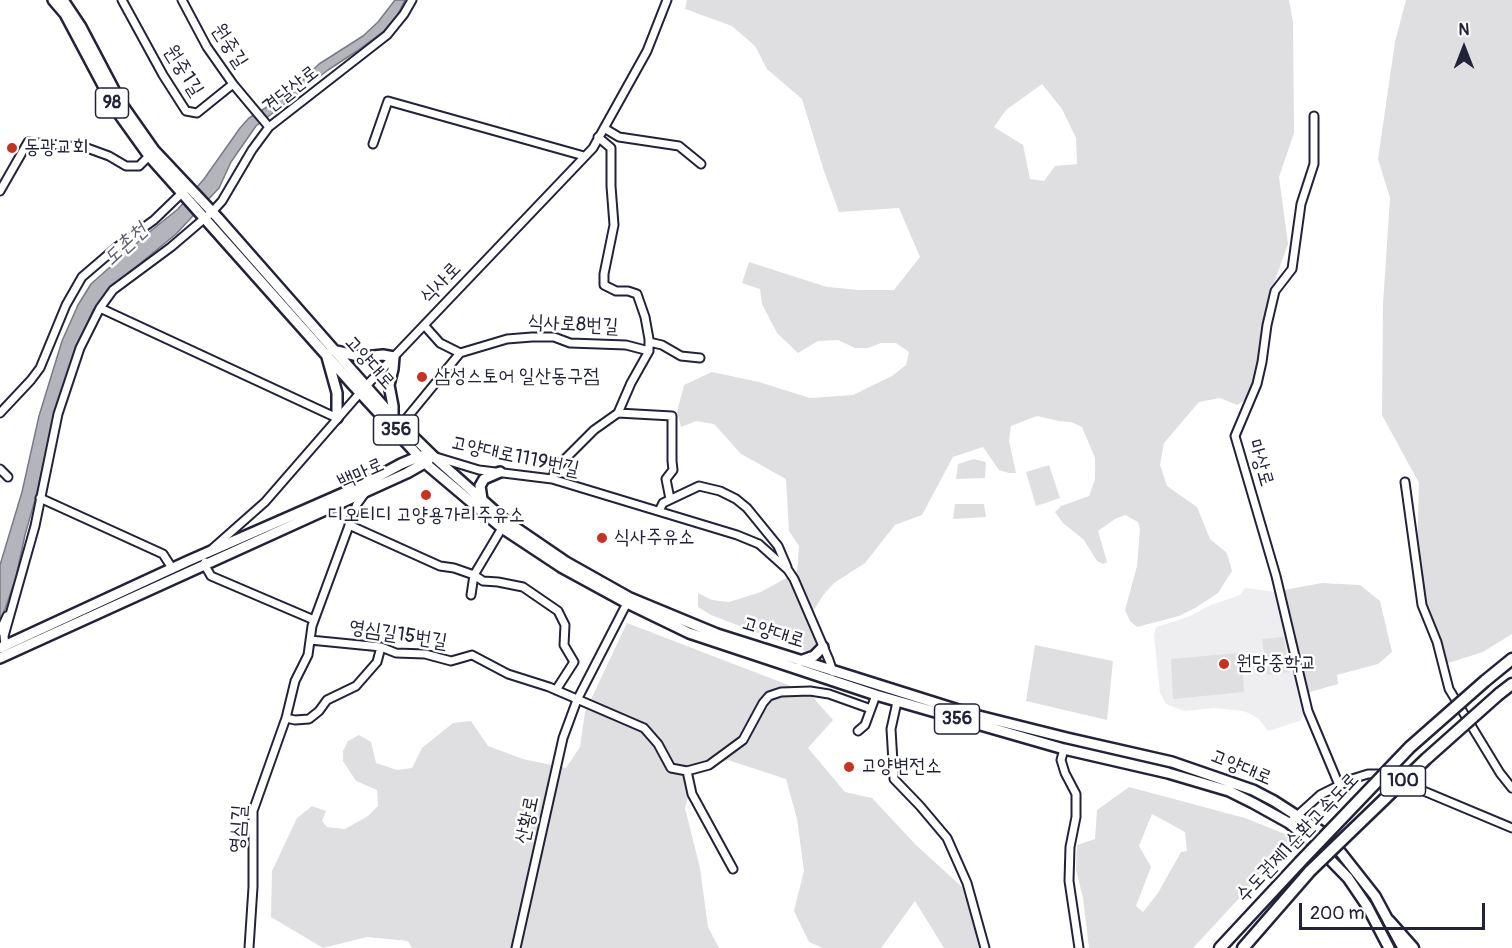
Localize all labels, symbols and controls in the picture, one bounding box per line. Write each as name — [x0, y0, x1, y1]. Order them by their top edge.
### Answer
north arrow — [1434, 18, 1494, 78]
street label: 원중길 — [206, 19, 252, 73]
text: N — [1459, 20, 1469, 40]
street label: 원중1길 — [158, 41, 208, 101]
street label: 견달산로 — [258, 61, 324, 119]
road number: 98 — [96, 88, 128, 118]
place label: 동광교회 — [24, 136, 88, 160]
marker: 동광교회 — [5, 141, 19, 155]
water label: 도촌천 — [99, 218, 153, 272]
street label: 식사로 — [416, 257, 466, 309]
street label: 식사로8번길 — [527, 311, 619, 339]
street label: 고양대로 — [339, 331, 399, 395]
place label: 삼성스토어 일산동구점 — [434, 365, 599, 389]
marker: 삼성스토어 일산동구점 — [415, 370, 429, 384]
road number: 356 — [374, 415, 418, 445]
street label: 고양대로1119번길 — [449, 432, 581, 482]
street label: 마상로 — [1242, 436, 1278, 490]
street label: 백마로 — [334, 453, 388, 495]
marker: 디오티디 고양용가리주유소 — [419, 488, 433, 502]
place label: 디오티디 고양용가리주유소 — [327, 504, 525, 528]
place label: 식사주유소 — [614, 526, 694, 550]
marker: 식사주유소 — [595, 531, 609, 545]
street label: 고양대로 — [739, 612, 807, 654]
street label: 영심길15번길 — [347, 615, 449, 655]
place label: 원당중학교 — [1236, 652, 1316, 676]
marker: 원당중학교 — [1217, 657, 1231, 671]
road number: 356 — [934, 704, 980, 734]
street label: 고양대로 — [1207, 745, 1275, 791]
place label: 고양변전소 — [861, 755, 941, 779]
marker: 고양변전소 — [842, 760, 856, 774]
road number: 100 — [1380, 766, 1426, 796]
street label: 수도권제1순환고속도로 — [1232, 768, 1364, 908]
street label: 산황로 — [511, 794, 545, 846]
street label: 영심길 — [225, 804, 253, 854]
scale bar — [1302, 891, 1488, 929]
text: 200 m — [1310, 902, 1365, 925]

